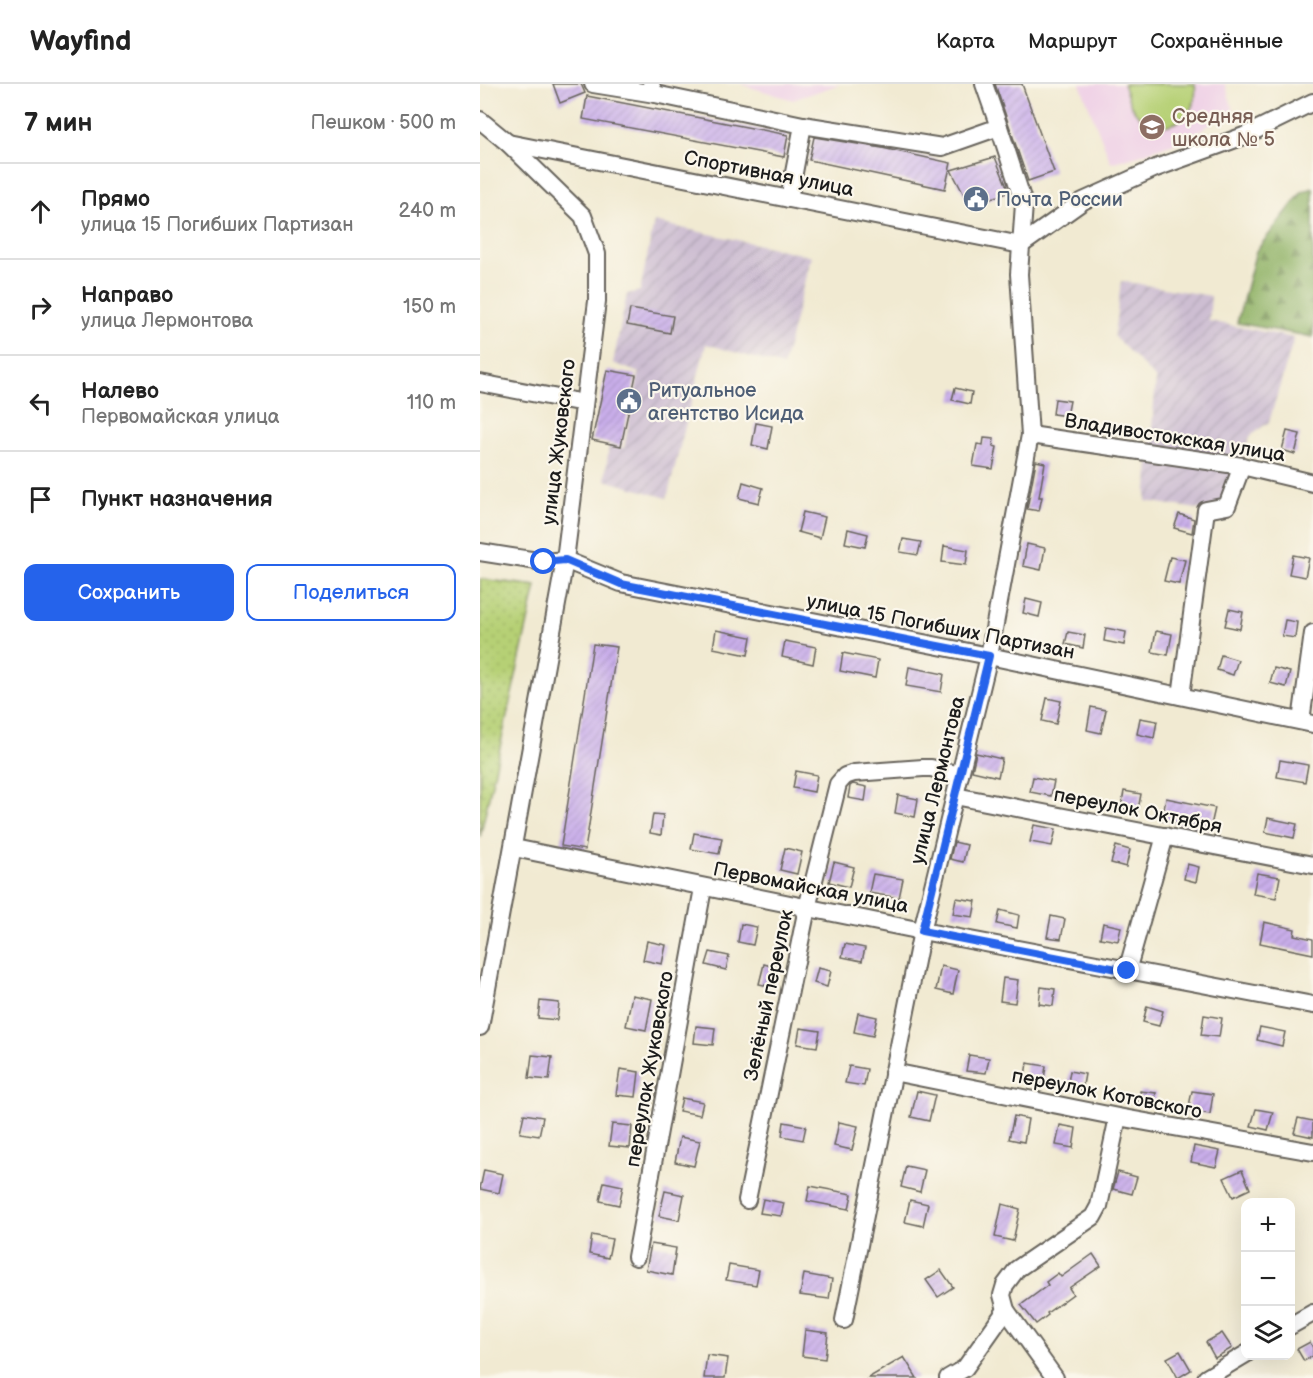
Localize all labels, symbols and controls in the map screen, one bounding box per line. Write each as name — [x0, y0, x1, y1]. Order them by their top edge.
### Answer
text: Wayfind — [30, 25, 131, 58]
text: Карта — [936, 29, 995, 54]
text: Маршрут — [1028, 29, 1117, 54]
text: Сохранённые — [1150, 29, 1283, 54]
place label: Средняя школа № 5 — [1172, 105, 1275, 152]
text: 7 мин — [24, 108, 92, 139]
text: Пешком · 500 m — [311, 111, 456, 135]
school or university icon: Средняя школа № 5 — [1137, 112, 1167, 142]
street label: Спортивная улица — [682, 146, 856, 202]
public building icon: Почта России — [961, 184, 991, 214]
text: Прямо — [81, 186, 150, 213]
place label: Почта России — [996, 188, 1123, 212]
icon: ahead — [24, 195, 57, 228]
text: 240 m — [399, 199, 456, 223]
text: улица 15 Погибших Партизан — [81, 213, 354, 237]
text: Направо — [81, 282, 173, 309]
icon: right — [24, 291, 57, 324]
text: 150 m — [403, 295, 456, 319]
text: улица Лермонтова — [81, 309, 253, 333]
street label: улица Жуковского — [537, 358, 581, 526]
text: Налево — [81, 378, 159, 405]
place label: Ритуальное агентство Исида — [648, 379, 804, 426]
public building icon: Ритуальное агентство Исида — [614, 386, 644, 416]
icon: left — [24, 387, 57, 420]
text: 110 m — [407, 391, 456, 415]
text: Первомайская улица — [81, 405, 280, 429]
street label: Владивостокская улица — [1063, 409, 1287, 467]
icon: arrive — [24, 483, 57, 516]
text: Пункт назначения — [81, 486, 273, 513]
route start — [530, 548, 556, 574]
button: Сохранить — [24, 564, 234, 621]
button: Поделиться — [246, 564, 456, 621]
street label: улица 15 Погибших Партизан — [805, 589, 1077, 665]
street label: улица Лермонтова — [905, 694, 971, 867]
street label: переулок Октября — [1052, 783, 1224, 839]
street label: Первомайская улица — [711, 857, 911, 919]
street label: Зелёный переулок — [739, 907, 799, 1083]
route end — [1113, 957, 1139, 983]
street label: переулок Жуковского — [621, 969, 679, 1169]
street label: переулок Котовского — [1010, 1064, 1204, 1124]
map controls — [1241, 1198, 1295, 1360]
button: + — [1241, 1198, 1295, 1252]
button: − — [1241, 1252, 1295, 1306]
button: layers — [1241, 1306, 1295, 1360]

